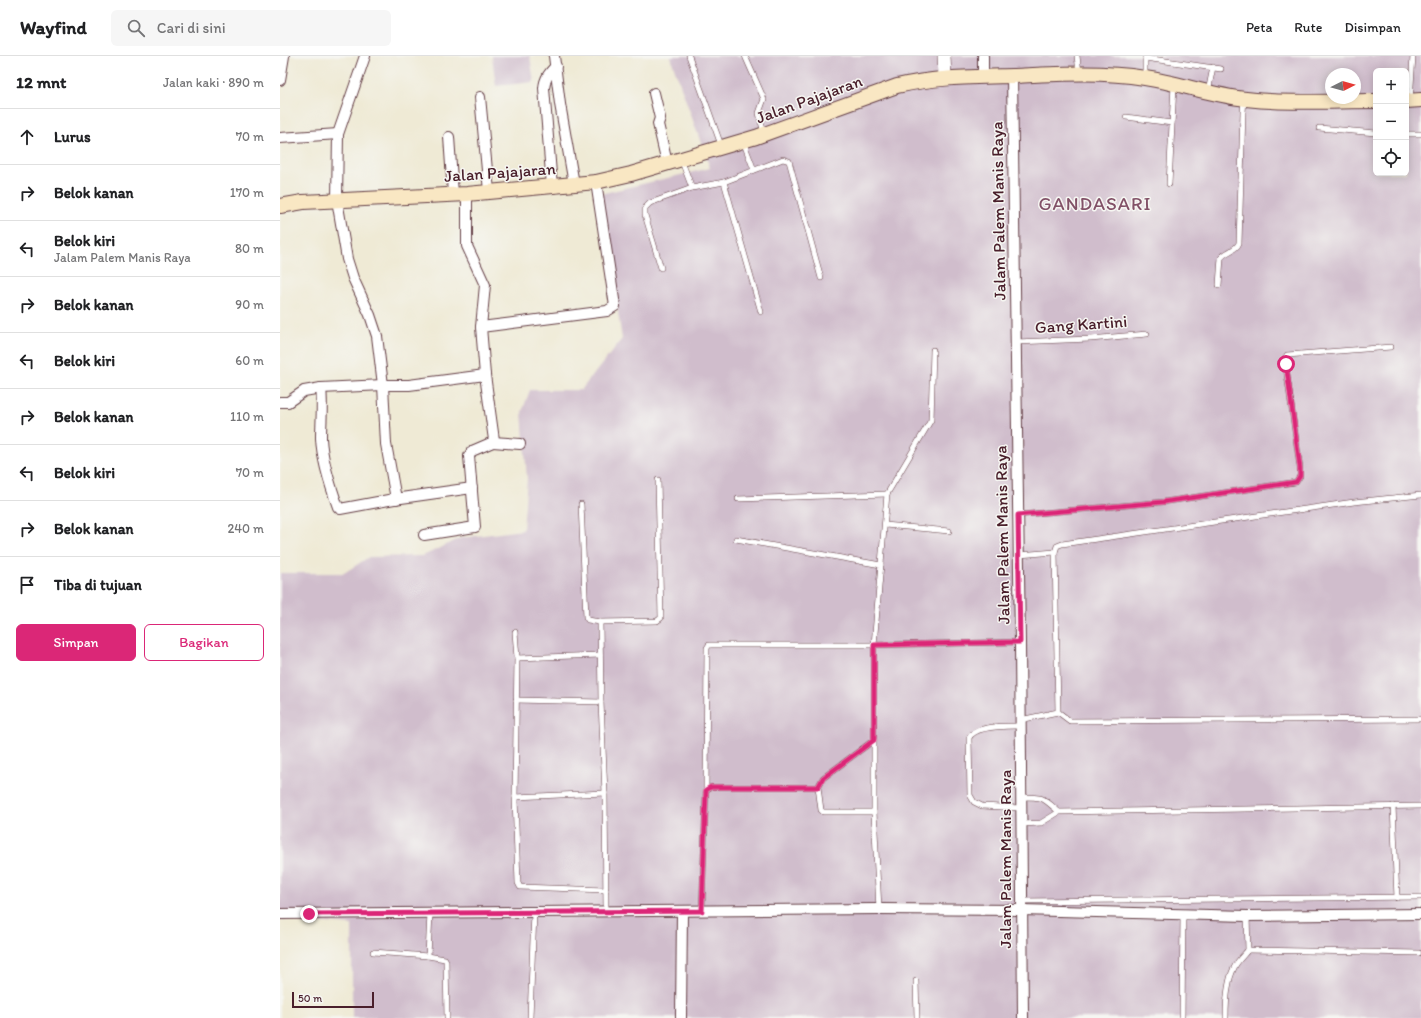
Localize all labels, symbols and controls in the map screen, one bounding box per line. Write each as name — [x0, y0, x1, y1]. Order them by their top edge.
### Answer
search box — [111, 10, 391, 46]
text: Wayfind — [20, 16, 87, 39]
icon: search — [125, 17, 147, 39]
text: Cari di sini — [157, 19, 225, 37]
text: Peta — [1246, 19, 1272, 36]
text: Rute — [1294, 19, 1322, 36]
text: Disimpan — [1344, 19, 1401, 36]
north arrow — [1325, 68, 1361, 104]
map controls — [1373, 68, 1409, 176]
button: + — [1373, 68, 1409, 104]
street label: Jalan Pajajaran — [753, 70, 865, 128]
text: 12 mnt — [16, 72, 66, 92]
text: Jalan kaki · 890 m — [163, 75, 264, 90]
button: − — [1373, 104, 1409, 140]
street label: Jalam Palem Manis Raya — [986, 121, 1010, 301]
icon: ahead — [16, 126, 38, 148]
text: Lurus — [54, 128, 91, 146]
text: 70 m — [236, 129, 264, 144]
button: locate — [1373, 140, 1409, 176]
street label: Jalan Pajajaran — [443, 158, 557, 186]
icon: right — [16, 182, 38, 204]
text: Belok kanan — [54, 184, 134, 202]
text: 170 m — [230, 185, 264, 200]
district label: GANDASARI — [1039, 192, 1151, 215]
text: Belok kiri — [54, 232, 115, 250]
icon: left — [16, 238, 38, 260]
text: 80 m — [235, 241, 264, 256]
text: Jalam Palem Manis Raya — [54, 250, 191, 265]
icon: right — [16, 294, 38, 316]
text: Belok kanan — [54, 296, 134, 314]
text: 90 m — [235, 297, 264, 312]
street label: Gang Kartini — [1034, 311, 1128, 337]
icon: left — [16, 350, 38, 372]
text: Belok kiri — [54, 352, 115, 370]
text: 60 m — [235, 353, 264, 368]
route start — [1277, 355, 1295, 373]
icon: right — [16, 406, 38, 428]
text: Belok kanan — [54, 408, 134, 426]
text: 110 m — [230, 409, 264, 424]
street label: Jalam Palem Manis Raya — [990, 445, 1014, 625]
icon: left — [16, 462, 38, 484]
text: Belok kiri — [54, 464, 115, 482]
text: 70 m — [236, 465, 264, 480]
icon: right — [16, 518, 38, 540]
text: Belok kanan — [54, 520, 134, 538]
text: 240 m — [227, 521, 264, 536]
icon: arrive — [16, 574, 38, 596]
text: Tiba di tujuan — [54, 576, 142, 594]
button: Simpan — [16, 624, 136, 661]
button: Bagikan — [144, 624, 264, 661]
street label: Jalam Palem Manis Raya — [995, 770, 1015, 948]
route end — [300, 905, 318, 923]
scale bar — [292, 990, 374, 1009]
text: 50 m — [298, 992, 322, 1005]

